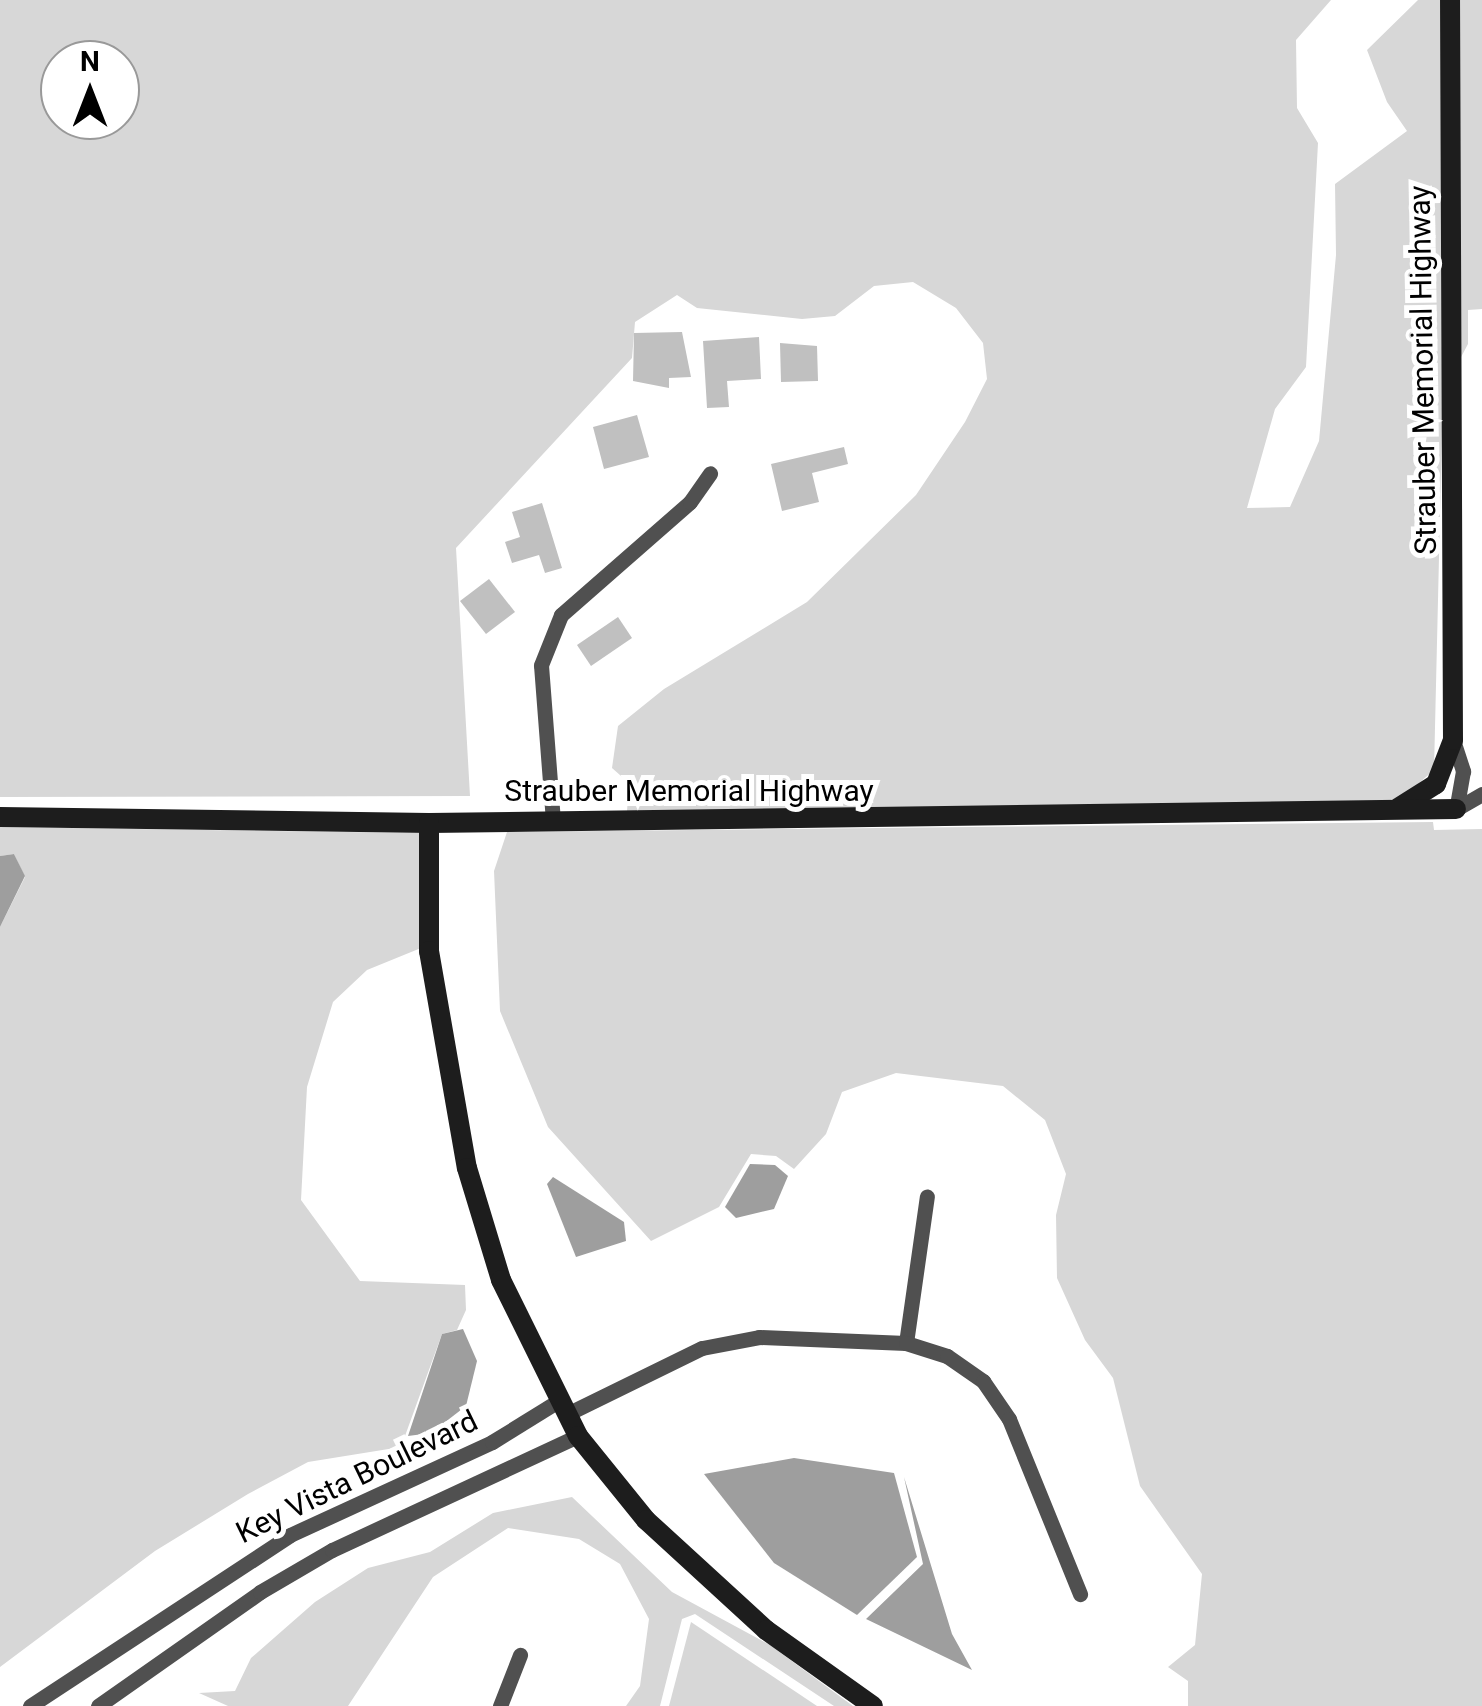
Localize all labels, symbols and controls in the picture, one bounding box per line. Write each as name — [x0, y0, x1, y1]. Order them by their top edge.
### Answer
north arrow — [40, 40, 140, 140]
text: N — [80, 45, 100, 78]
street label: Strauber Memorial Highway — [1402, 185, 1444, 555]
street label: Strauber Memorial Highway — [504, 773, 874, 809]
street label: Key Vista Boulevard — [230, 1403, 484, 1551]

